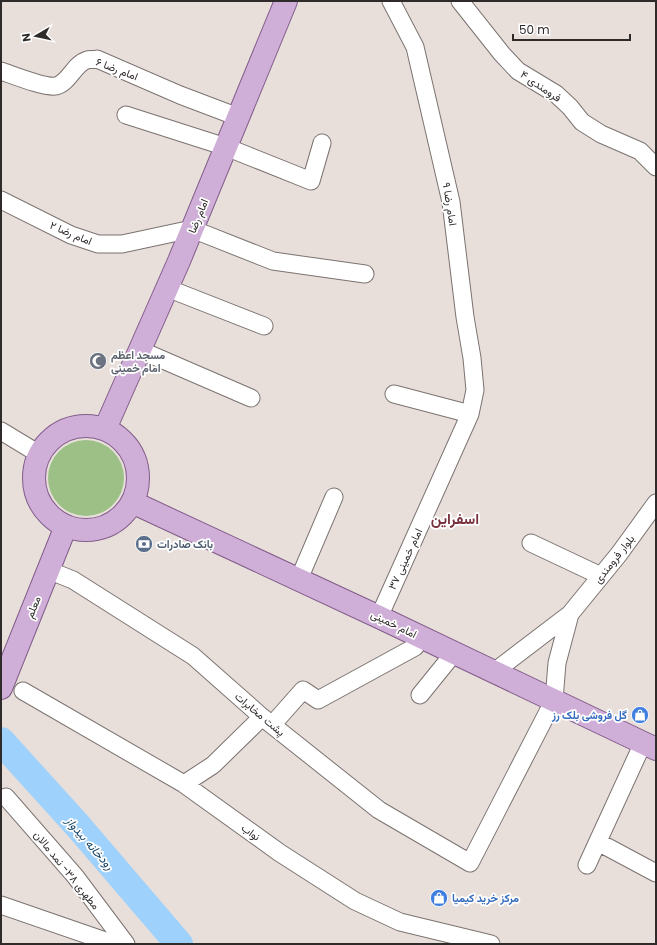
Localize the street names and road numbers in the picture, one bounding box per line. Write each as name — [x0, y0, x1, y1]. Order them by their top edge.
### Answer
street label: امام رضا ۶ — [94, 54, 140, 84]
street label: فرومندی ۴ — [517, 66, 565, 106]
street label: امام رضا ۹ — [439, 181, 461, 227]
street label: امام رضا — [184, 196, 212, 236]
street label: امام رضا ۲ — [47, 217, 95, 249]
street label: امام خمینی ۳۷ — [384, 526, 426, 592]
street label: بلوار فرومندی — [590, 531, 638, 587]
street label: معلم — [21, 593, 45, 620]
street label: امام خمینی — [368, 606, 420, 642]
street label: پشت مخابرات — [231, 688, 289, 740]
street label: نواب — [238, 820, 264, 844]
street label: مطهری ۳۸- نمد مالان — [30, 827, 104, 913]

